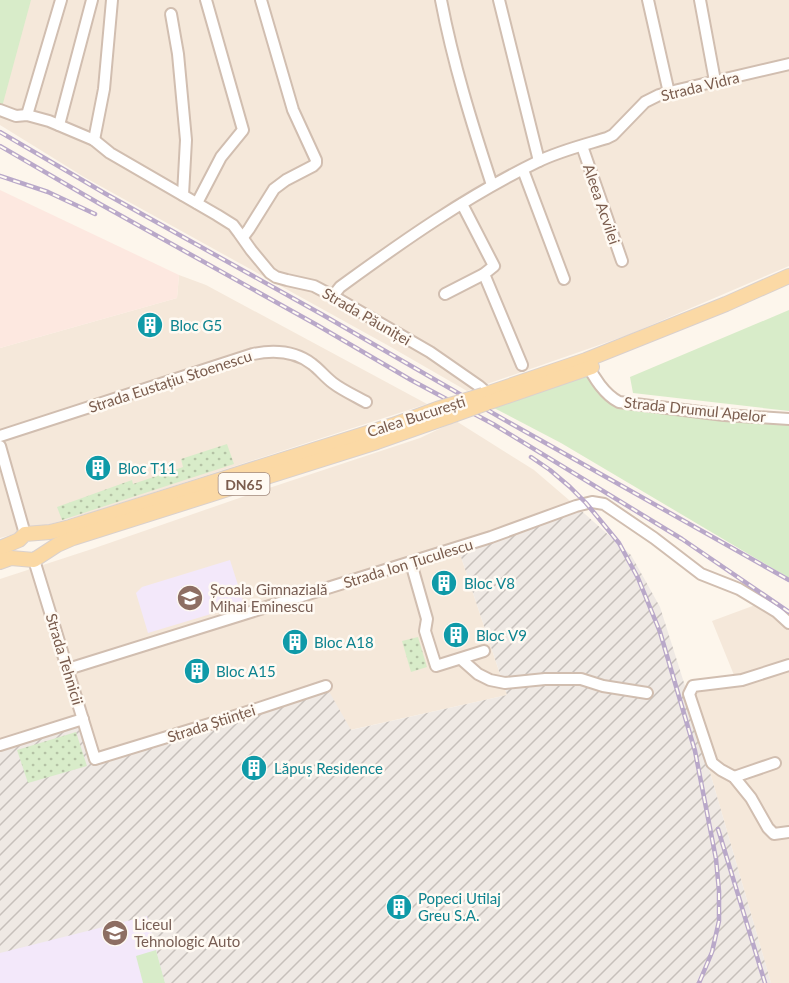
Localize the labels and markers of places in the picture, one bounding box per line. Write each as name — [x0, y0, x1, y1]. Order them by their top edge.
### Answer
building icon: Bloc G5 — [135, 310, 165, 340]
place label: Bloc G5 — [170, 316, 222, 334]
building icon: Bloc T11 — [83, 453, 113, 483]
place label: Bloc T11 — [118, 459, 176, 477]
building icon: Bloc V8 — [429, 568, 459, 598]
place label: Bloc V8 — [464, 574, 515, 592]
place label: Școala Gimnazială Mihai Eminescu — [210, 580, 327, 615]
school or university icon: Școala Gimnazială Mihai Eminescu — [175, 583, 205, 613]
building icon: Bloc V9 — [441, 620, 471, 650]
place label: Bloc V9 — [476, 626, 527, 644]
building icon: Bloc A18 — [280, 627, 310, 657]
place label: Bloc A18 — [314, 633, 374, 651]
building icon: Bloc A15 — [182, 656, 212, 686]
place label: Bloc A15 — [216, 662, 276, 680]
building icon: Lăpuș Residence — [239, 753, 269, 783]
place label: Lăpuș Residence — [274, 759, 383, 777]
place label: Popeci Utilaj Greu S.A. — [418, 889, 501, 924]
building icon: Popeci Utilaj Greu S.A. — [384, 892, 414, 922]
place label: Liceul Tehnologic Auto — [134, 915, 240, 950]
school or university icon: Liceul Tehnologic Auto — [100, 918, 130, 948]

